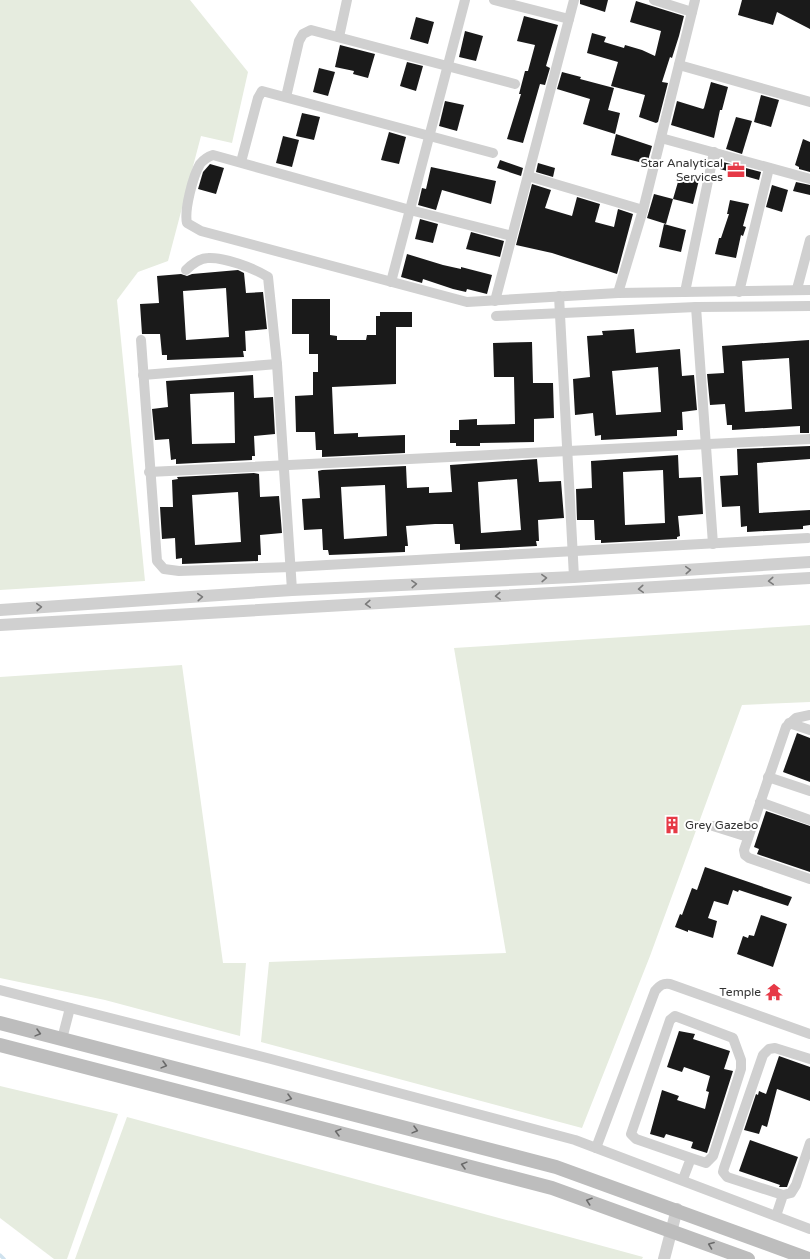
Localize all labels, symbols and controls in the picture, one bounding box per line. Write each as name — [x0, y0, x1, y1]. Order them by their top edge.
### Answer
place label: Star Analytical Services — [641, 156, 723, 184]
office icon: Star Analytical Services — [726, 160, 746, 180]
one-way arrow — [685, 565, 691, 574]
one-way arrow — [541, 574, 547, 582]
one-way arrow — [768, 576, 774, 585]
one-way arrow — [411, 580, 417, 589]
one-way arrow — [638, 584, 644, 593]
one-way arrow — [197, 592, 203, 601]
one-way arrow — [495, 592, 501, 601]
one-way arrow — [365, 600, 371, 608]
one-way arrow — [36, 603, 42, 612]
building icon: Grey Gazebo — [662, 815, 682, 835]
place label: Grey Gazebo — [685, 818, 758, 832]
temple icon: Temple — [764, 982, 784, 1002]
place label: Temple — [719, 985, 761, 999]
one-way arrow — [35, 1028, 41, 1036]
one-way arrow — [160, 1060, 167, 1069]
one-way arrow — [286, 1093, 293, 1102]
one-way arrow — [412, 1126, 419, 1134]
one-way arrow — [335, 1129, 342, 1137]
one-way arrow — [461, 1161, 468, 1170]
one-way arrow — [586, 1197, 593, 1206]
one-way arrow — [708, 1242, 715, 1250]

